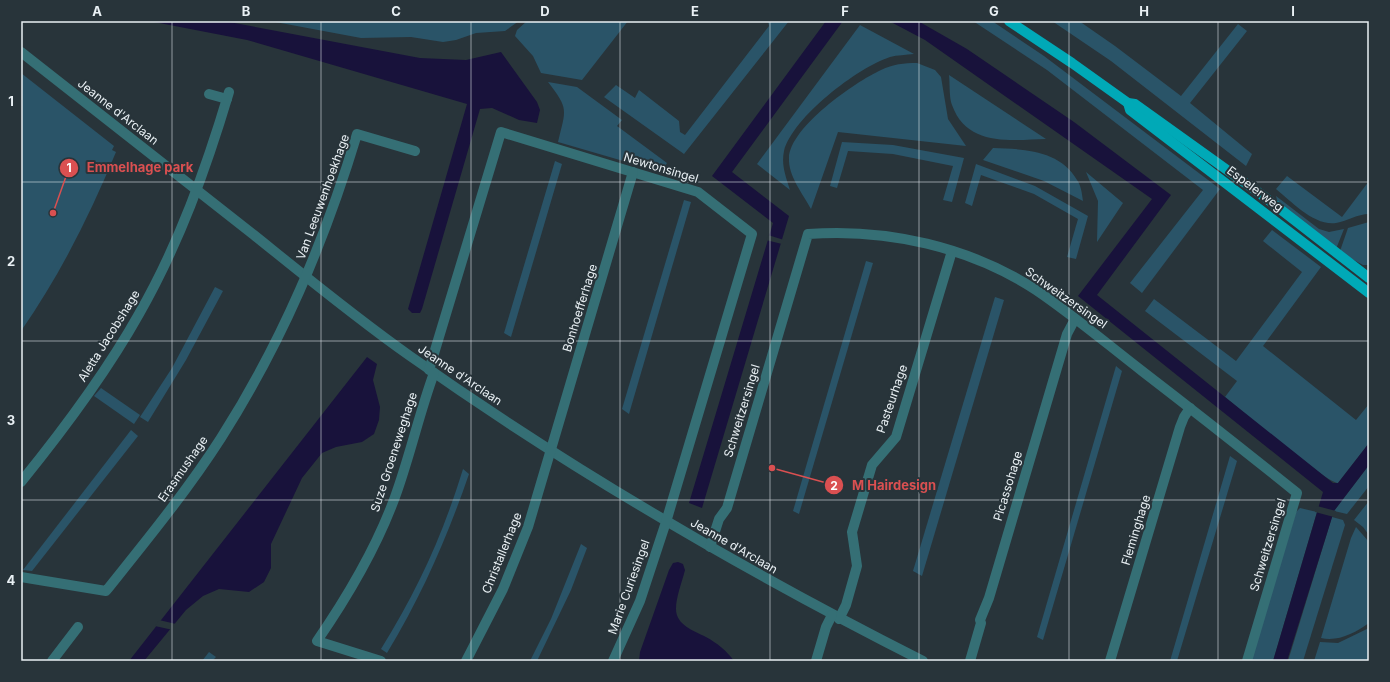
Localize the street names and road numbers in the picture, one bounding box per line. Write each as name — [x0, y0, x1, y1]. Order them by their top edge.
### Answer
street label: Jeanne d'Arclaan — [75, 75, 162, 148]
street label: Van Leeuwenhoekhage — [293, 132, 352, 262]
street label: Newtonsingel — [622, 149, 700, 186]
street label: Espelerweg — [1224, 163, 1286, 215]
street label: Bonhoefferhage — [559, 262, 600, 354]
street label: Schweitzersingel — [1022, 264, 1110, 331]
street label: Aletta Jacobshage — [74, 287, 143, 384]
street label: Jeanne d'Arclaan — [415, 341, 505, 408]
street label: Schweitzersingel — [720, 362, 763, 459]
street label: Pasteurhage — [873, 363, 910, 435]
street label: Suze Groeneweghage — [367, 390, 420, 514]
street label: Erasmushage — [154, 433, 211, 505]
street label: Picassohage — [990, 449, 1025, 523]
street label: Fleminghage — [1118, 493, 1153, 567]
street label: Schweitzersingel — [1246, 496, 1289, 593]
street label: Christallerhage — [478, 510, 525, 596]
street label: Jeanne d'Arclaan — [688, 515, 781, 577]
street label: Marie Curiesingel — [604, 537, 653, 636]

